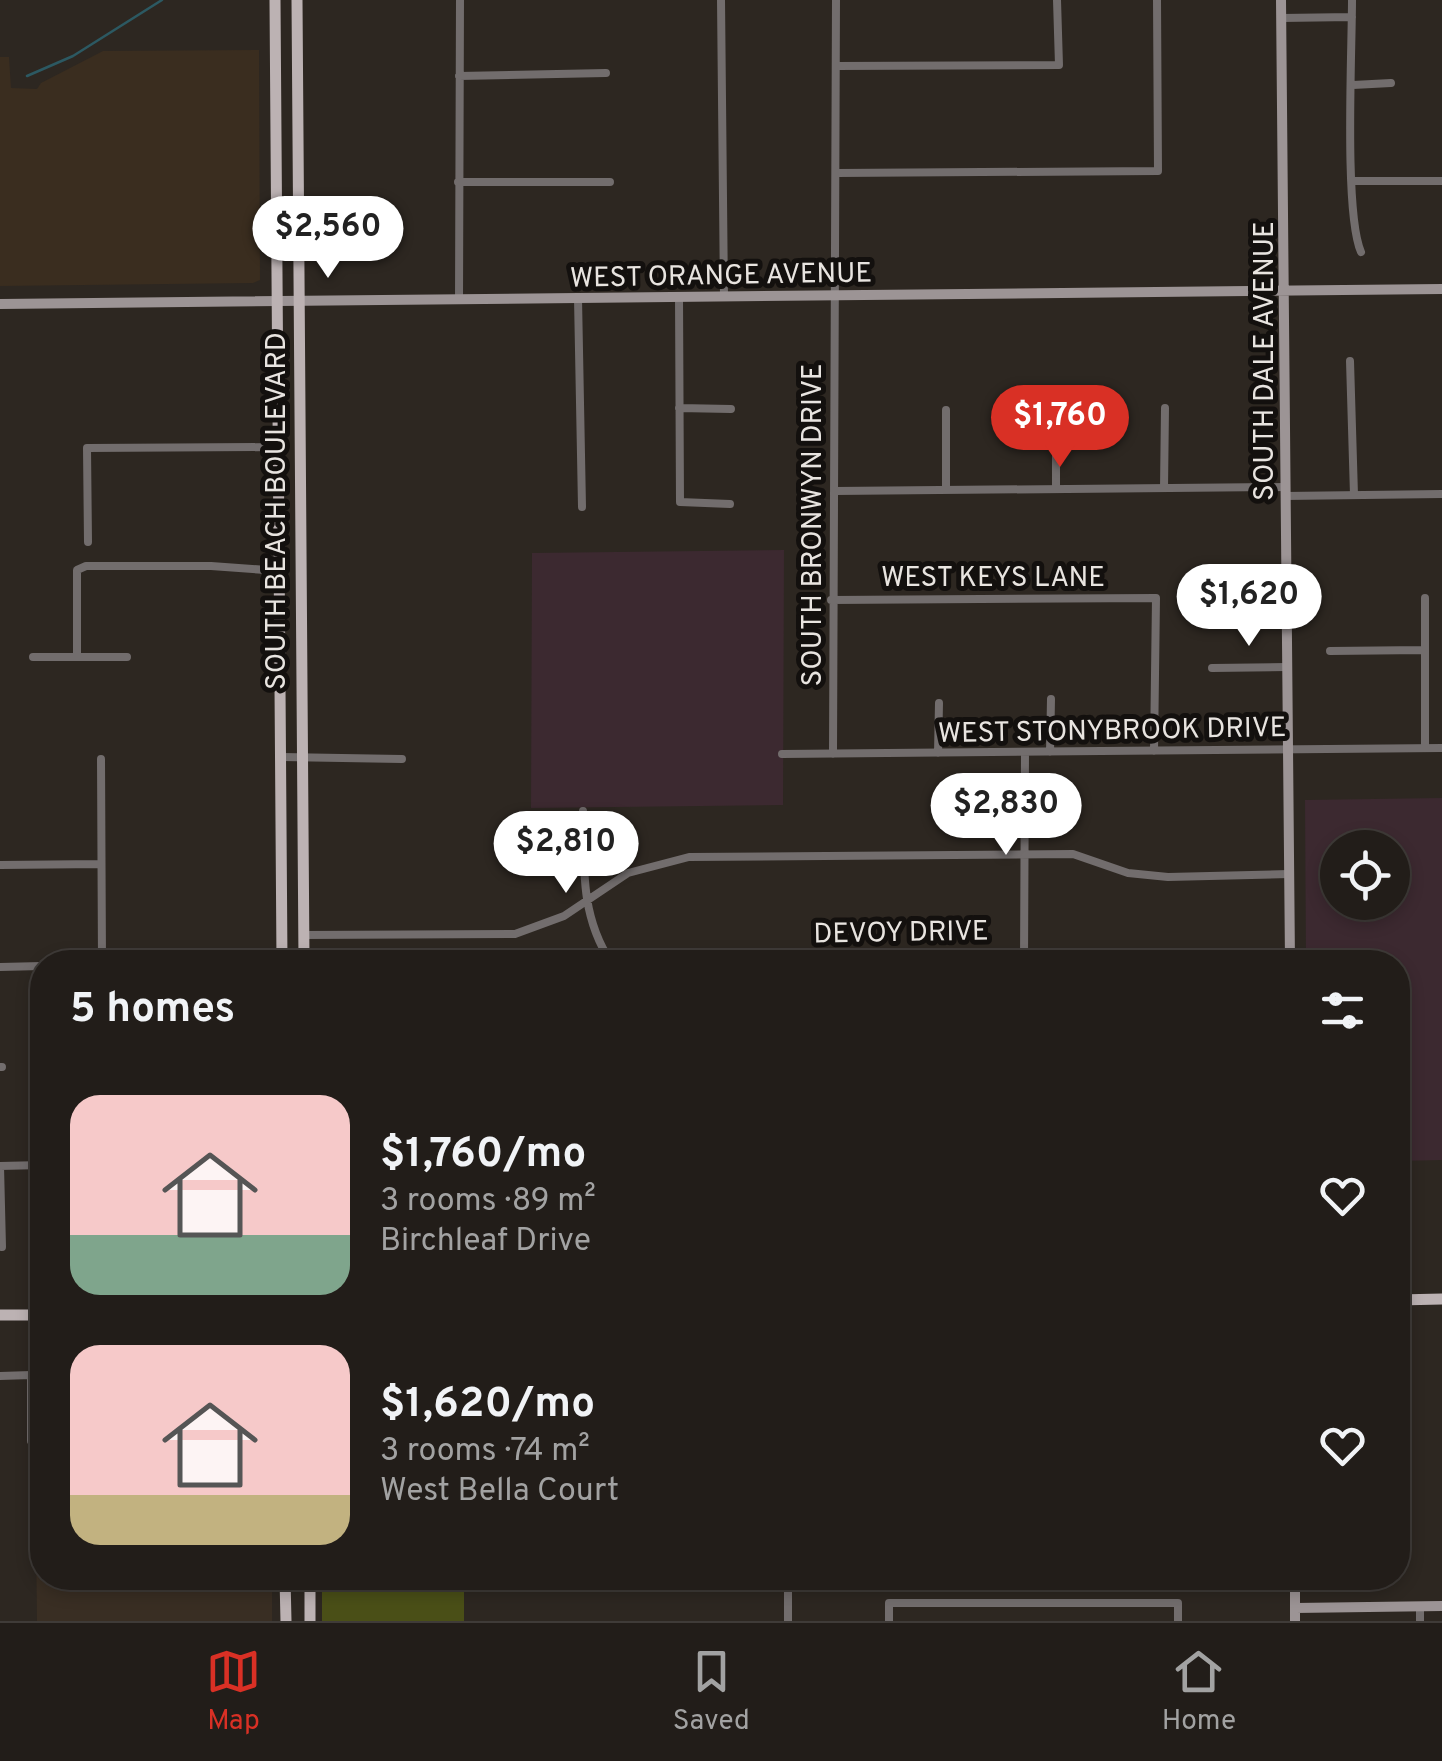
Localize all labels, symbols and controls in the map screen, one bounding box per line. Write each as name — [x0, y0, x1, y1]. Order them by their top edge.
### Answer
pin: $2,560 — [247, 196, 409, 281]
text: $2,560 — [274, 208, 382, 248]
street label: SOUTH DALE AVENUE — [1248, 221, 1284, 501]
street label: WEST ORANGE AVENUE — [570, 256, 873, 298]
street label: SOUTH BEACH BOULEVARD — [260, 332, 296, 690]
street label: SOUTH BRONWYN DRIVE — [796, 364, 832, 686]
pin: $1,760 — [979, 385, 1141, 470]
text: $1,760 — [1013, 397, 1107, 437]
street label: WEST KEYS LANE — [881, 561, 1105, 597]
pin: $1,620 — [1168, 564, 1330, 649]
text: $1,620 — [1199, 576, 1299, 616]
street label: WEST STONYBROOK DRIVE — [937, 711, 1287, 753]
pin: $2,830 — [925, 773, 1087, 858]
text: $2,830 — [953, 785, 1059, 825]
pin: $2,810 — [485, 811, 647, 896]
text: $2,810 — [516, 823, 616, 863]
map controls — [1320, 830, 1410, 920]
button: locate — [1320, 830, 1410, 920]
street label: DEVOY DRIVE — [813, 914, 989, 954]
icon: filters — [1315, 983, 1370, 1038]
text: 5 homes — [70, 984, 235, 1037]
text: $1,760/mo — [380, 1129, 586, 1182]
icon: home — [150, 1135, 270, 1255]
icon: heart — [1315, 1168, 1370, 1223]
text: 3 rooms · 89 m² — [380, 1182, 596, 1222]
text: Birchleaf Drive — [380, 1222, 591, 1262]
text: $1,620/mo — [380, 1379, 595, 1432]
icon: home — [150, 1385, 270, 1505]
icon: heart — [1315, 1418, 1370, 1473]
text: 3 rooms · 74 m² — [380, 1432, 590, 1472]
text: West Bella Court — [380, 1472, 619, 1512]
tab: Map — [206, 1644, 261, 1740]
tab: Saved — [673, 1644, 750, 1740]
tab: Home — [1162, 1644, 1236, 1740]

